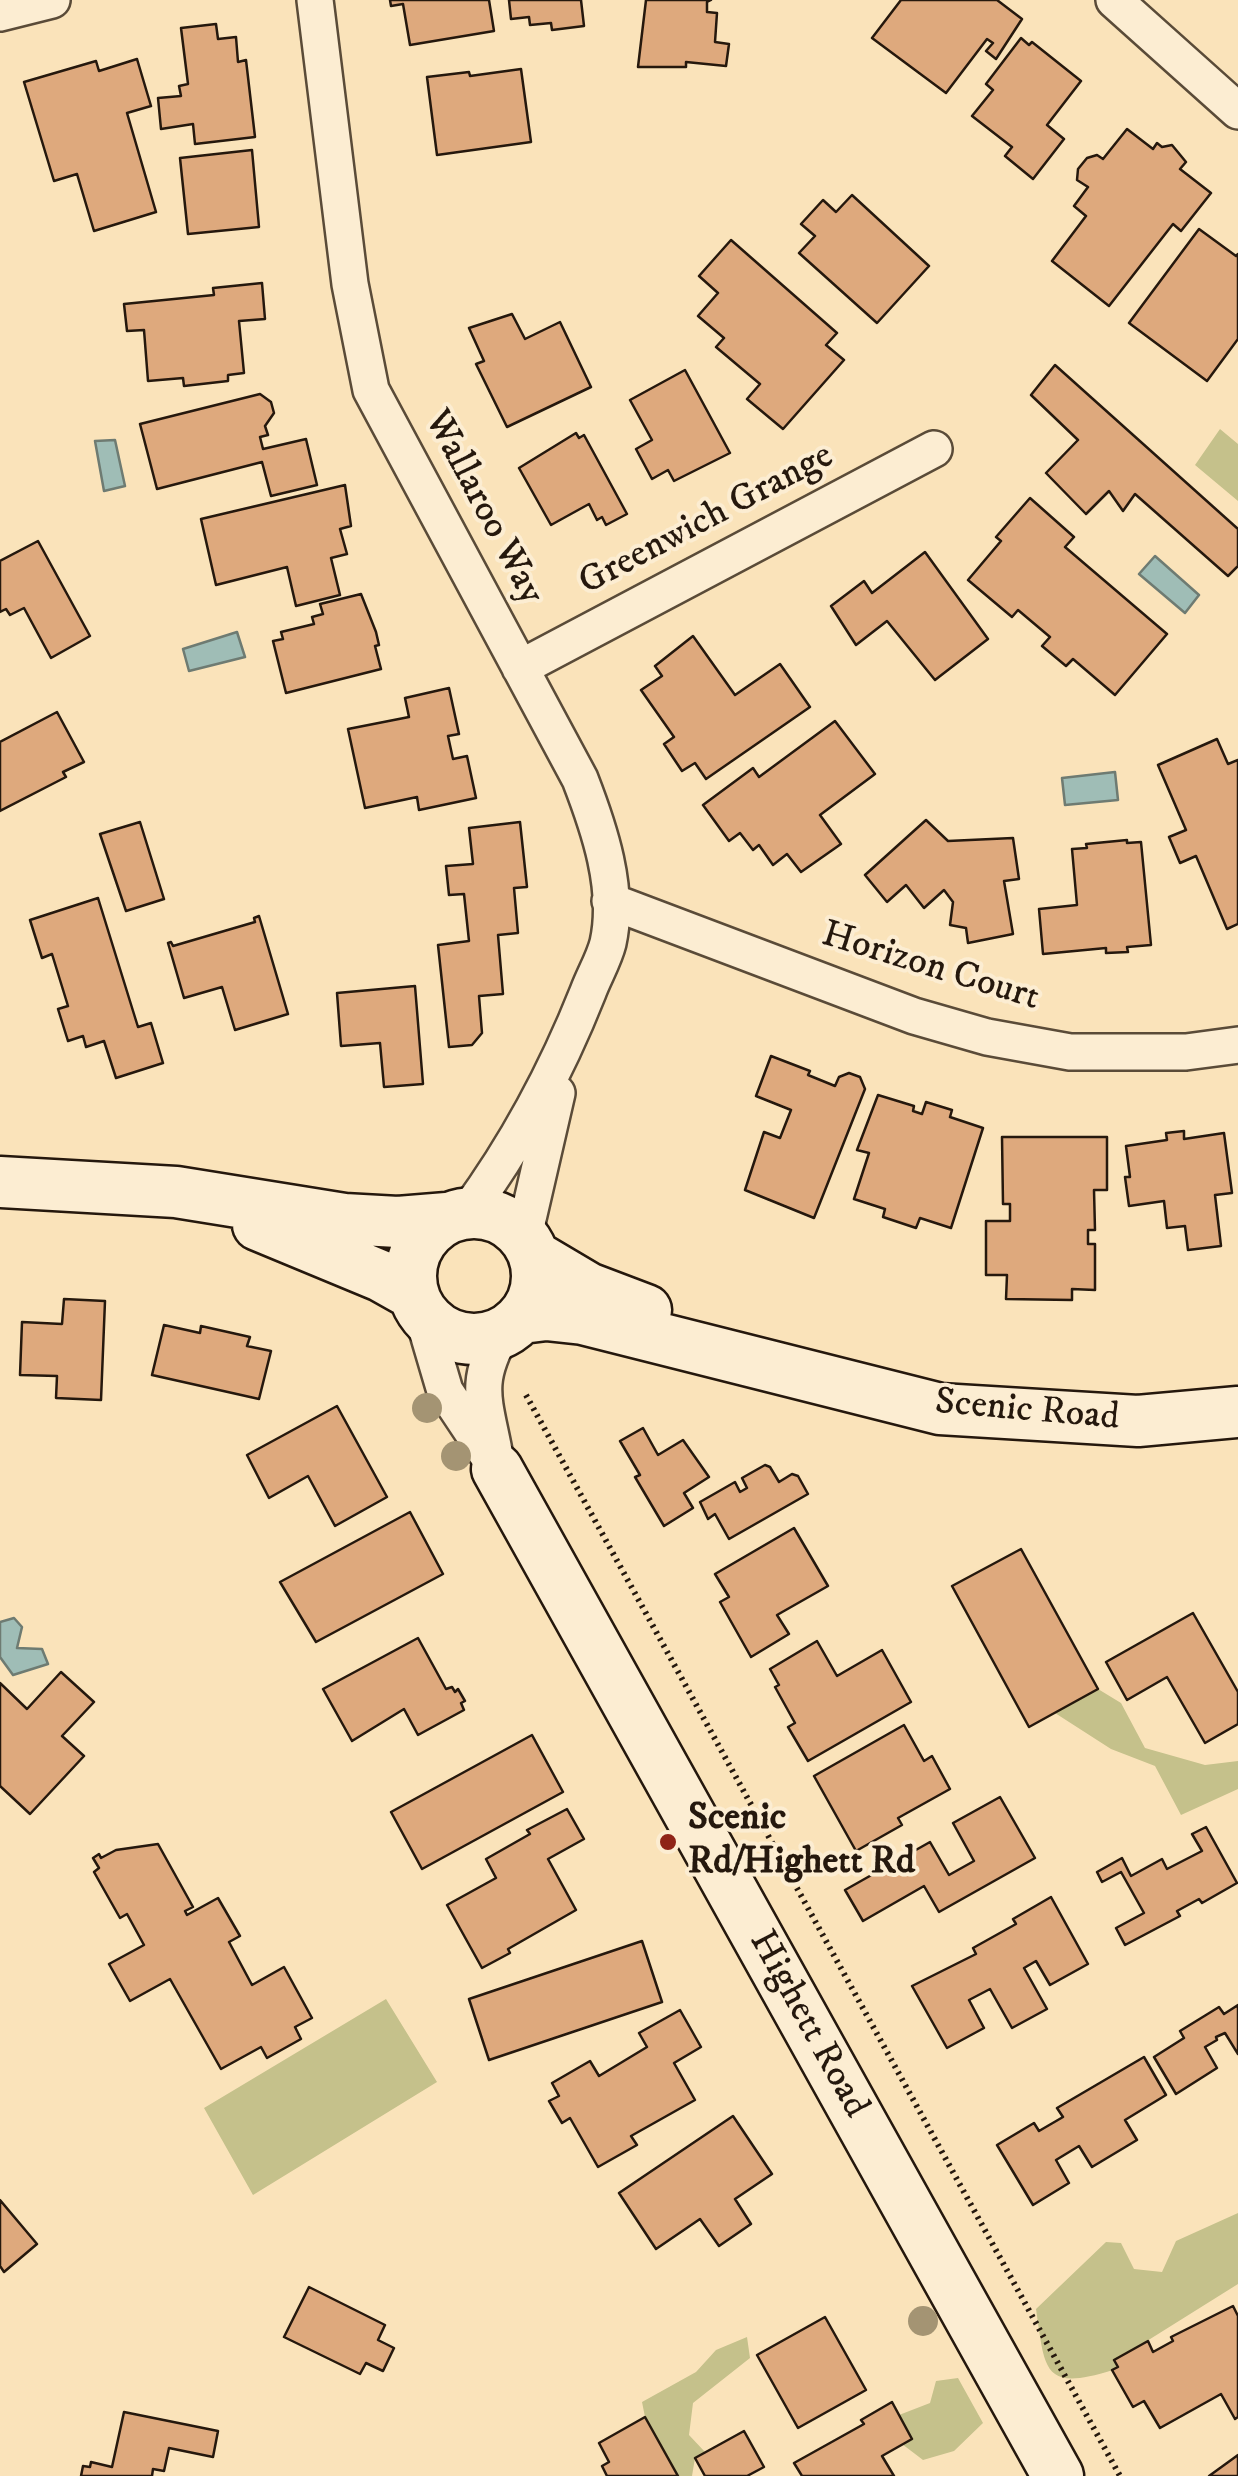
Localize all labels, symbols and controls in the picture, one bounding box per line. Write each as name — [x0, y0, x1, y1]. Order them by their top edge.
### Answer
street label: Wallaroo Way — [412, 403, 552, 613]
street label: Greenwich Grange — [572, 435, 842, 607]
street label: Horizon Court — [816, 913, 1044, 1023]
street label: Scenic Road — [933, 1381, 1121, 1443]
place label: Scenic Rd/Highett Rd — [688, 1797, 915, 1886]
marker: Scenic Rd/Highett Rd — [657, 1831, 679, 1853]
street label: Highett Road — [737, 1923, 877, 2127]

